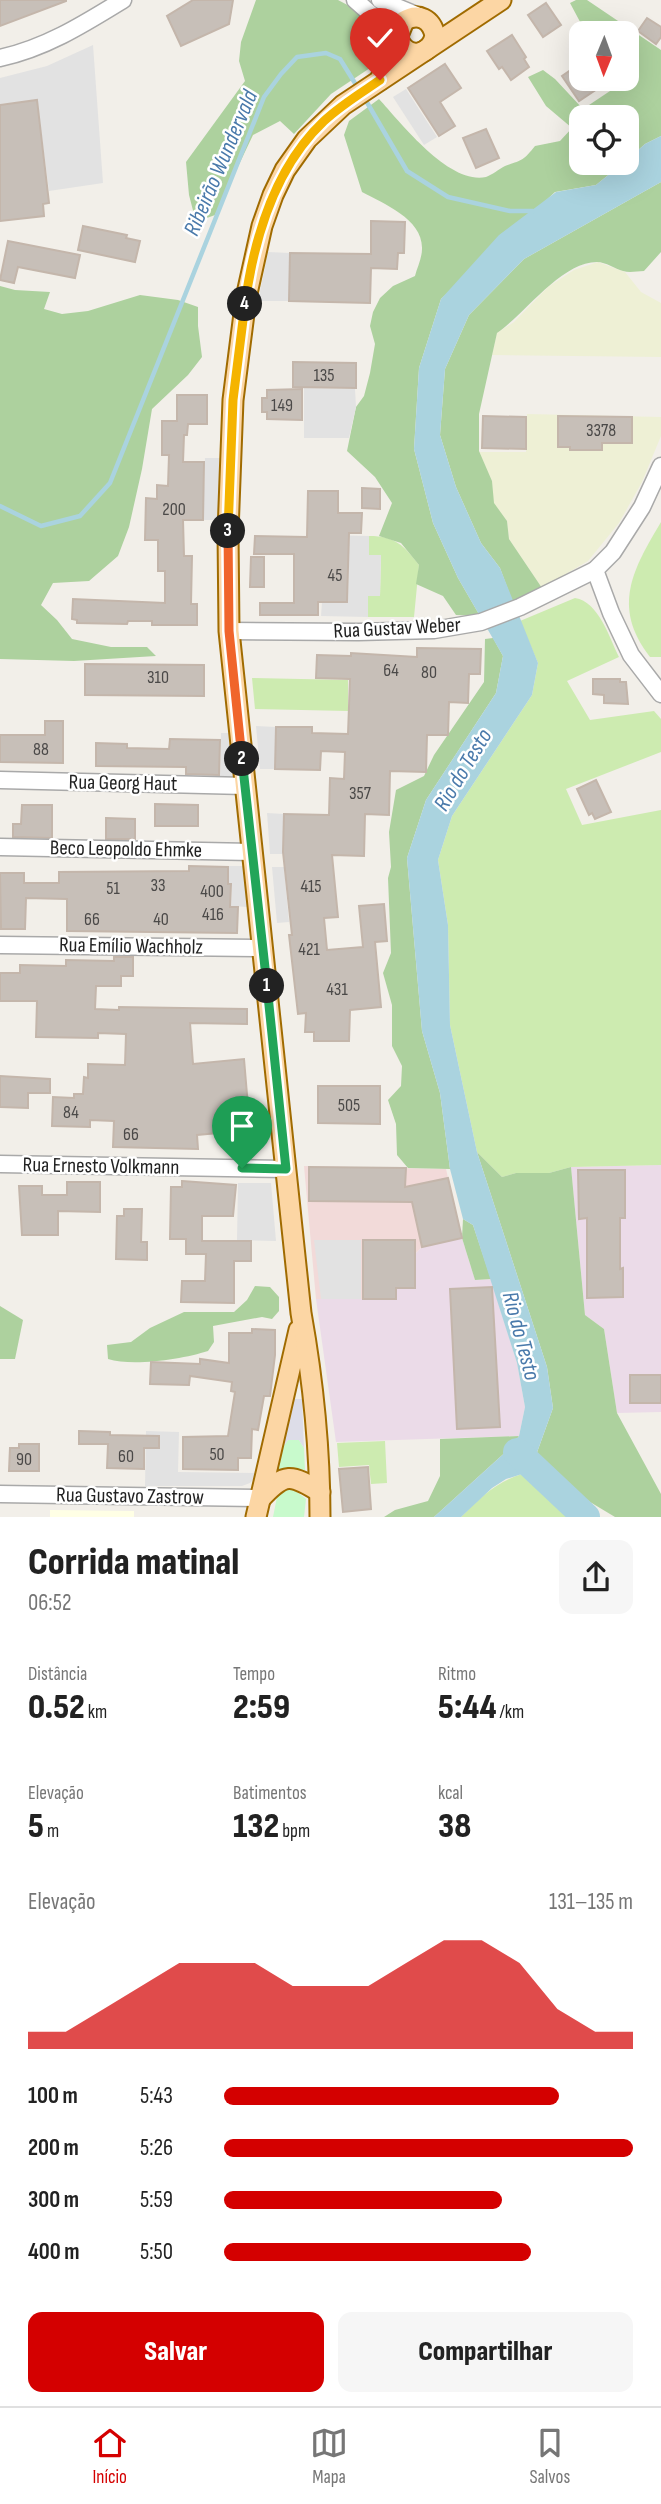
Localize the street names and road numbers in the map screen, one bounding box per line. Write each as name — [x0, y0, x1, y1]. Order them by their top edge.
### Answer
street label: Rua Gustav Weber — [333, 612, 461, 644]
street label: Rua Georg Haut — [68, 770, 178, 796]
street label: Beco Leopoldo Ehmke — [50, 835, 202, 863]
street label: Rua Emílio Wachholz — [59, 932, 204, 960]
street label: Rua Ernesto Volkmann — [22, 1152, 180, 1180]
street label: Rua Gustavo Zastrow — [56, 1482, 204, 1510]

